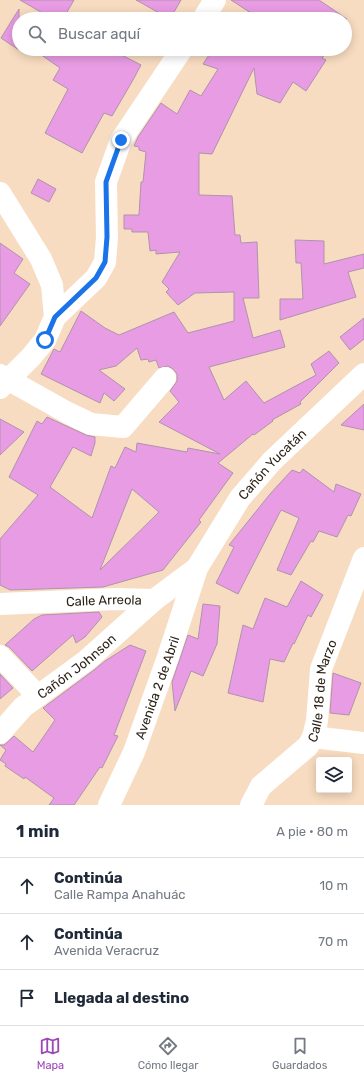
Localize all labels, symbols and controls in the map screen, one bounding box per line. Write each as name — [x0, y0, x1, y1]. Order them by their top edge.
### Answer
search box — [12, 12, 352, 56]
icon: search — [26, 23, 48, 45]
text: Buscar aquí — [58, 25, 140, 43]
route end — [112, 131, 130, 149]
route start — [36, 331, 54, 349]
street label: Cañón Yucatán — [235, 426, 309, 502]
street label: Calle Arreola — [66, 591, 142, 609]
street label: Cañón Johnson — [34, 631, 119, 702]
street label: Avenida 2 de Abril — [132, 634, 182, 741]
street label: Calle 18 de Marzo — [304, 637, 339, 745]
map controls — [316, 757, 352, 793]
button: layers — [316, 757, 352, 793]
text: 1 min — [16, 821, 59, 841]
text: A pie · 80 m — [276, 824, 348, 839]
text: Continúa — [54, 869, 123, 887]
icon: ahead — [16, 875, 38, 897]
text: 10 m — [319, 878, 348, 893]
text: Calle Rampa Anahuác — [54, 887, 186, 902]
text: Continúa — [54, 925, 123, 943]
icon: ahead — [16, 931, 38, 953]
text: 70 m — [318, 934, 348, 949]
text: Avenida Veracruz — [54, 943, 159, 958]
icon: arrive — [16, 987, 38, 1009]
text: Llegada al destino — [54, 989, 189, 1007]
tab: Mapa — [37, 1035, 64, 1072]
tab: Cómo llegar — [138, 1035, 198, 1072]
tab: Guardados — [272, 1035, 327, 1072]

